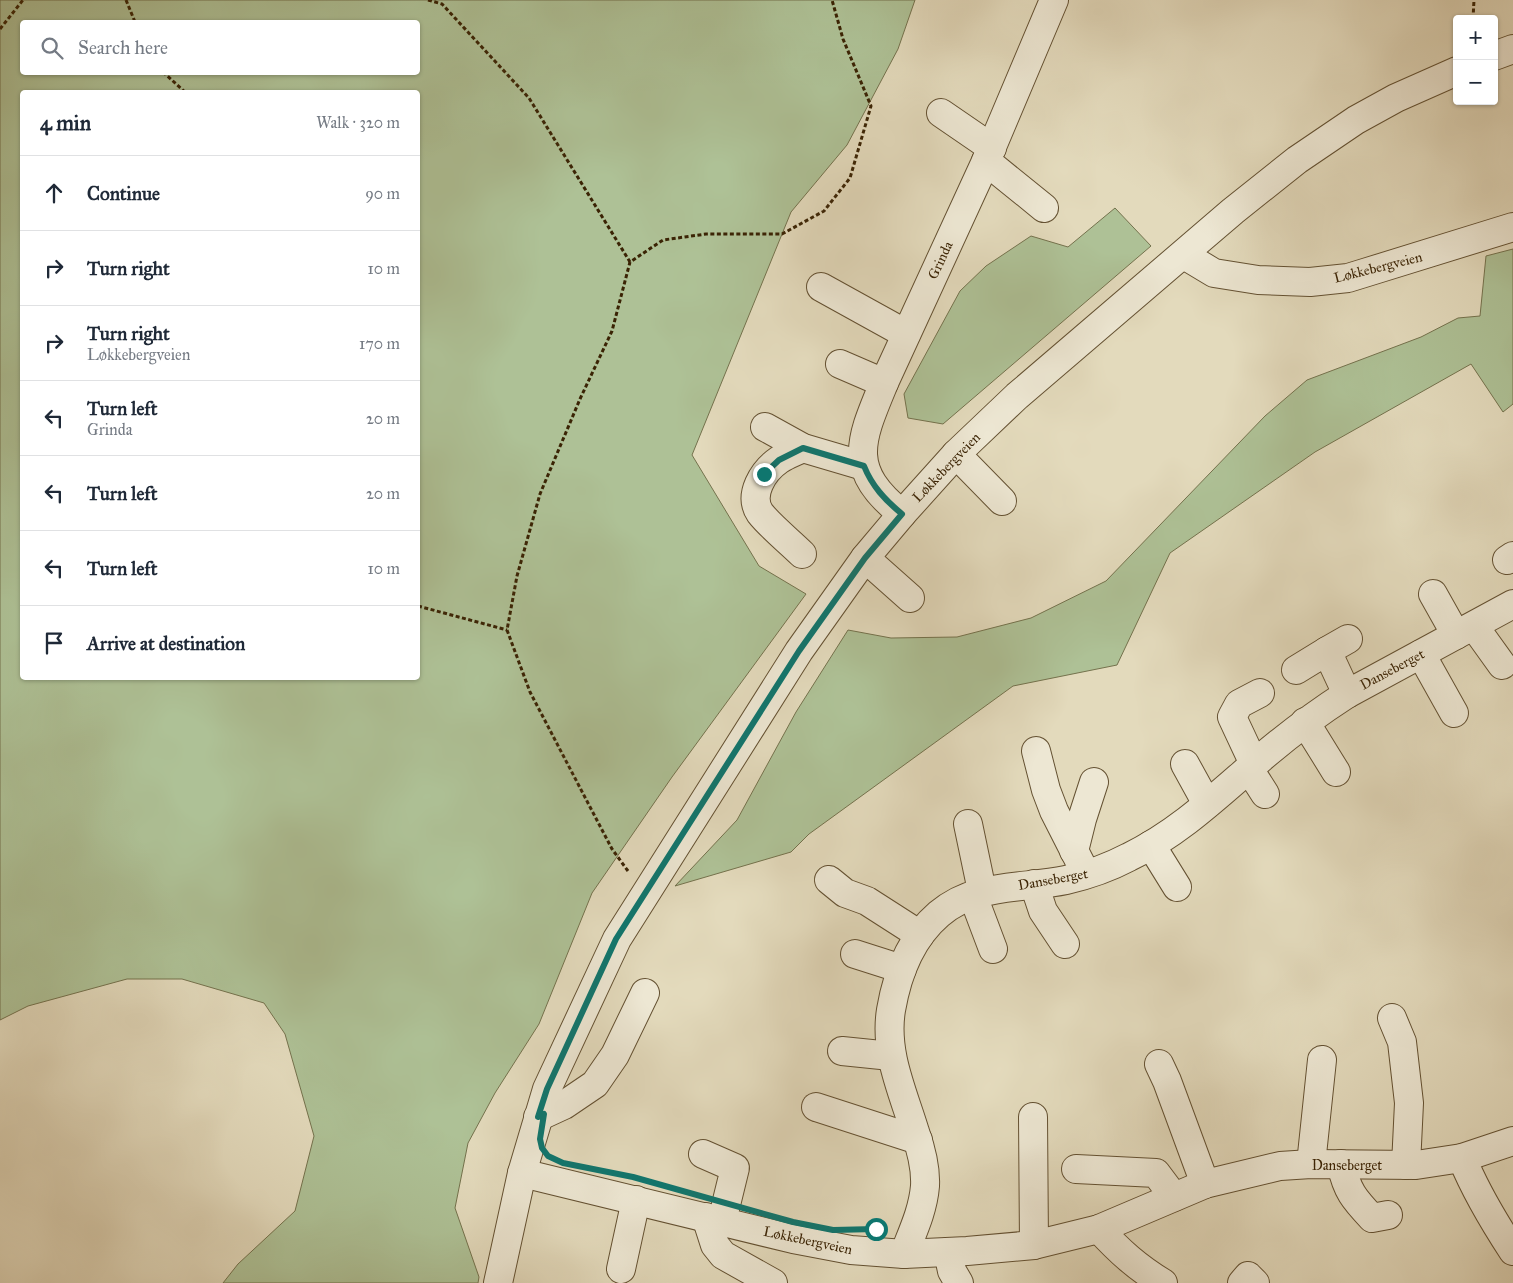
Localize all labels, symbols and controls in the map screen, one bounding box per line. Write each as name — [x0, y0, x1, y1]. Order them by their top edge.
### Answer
map controls — [1453, 15, 1498, 105]
button: + — [1453, 15, 1498, 60]
search box — [20, 20, 420, 75]
icon: search — [38, 34, 66, 62]
text: Search here — [78, 36, 168, 59]
button: − — [1453, 60, 1498, 105]
text: 4 min — [40, 110, 91, 136]
text: Walk · 320 m — [316, 113, 400, 132]
icon: ahead — [40, 179, 68, 207]
text: Continue — [87, 182, 160, 205]
text: 90 m — [365, 184, 400, 203]
street label: Grinda — [924, 238, 957, 282]
street label: Løkkebergveien — [1332, 248, 1424, 287]
icon: right — [40, 254, 68, 282]
text: Turn right — [87, 257, 170, 280]
text: 10 m — [368, 259, 400, 278]
text: Turn right — [87, 322, 170, 345]
icon: right — [40, 329, 68, 357]
text: 170 m — [359, 334, 400, 353]
text: Løkkebergveien — [87, 345, 190, 364]
text: Turn left — [87, 397, 157, 420]
icon: left — [40, 404, 68, 432]
text: 20 m — [366, 409, 400, 428]
text: Grinda — [87, 420, 133, 439]
street label: Løkkebergveien — [909, 429, 984, 506]
route end — [753, 463, 776, 486]
icon: left — [40, 479, 68, 507]
text: Turn left — [87, 482, 157, 505]
text: 20 m — [366, 484, 400, 503]
icon: left — [40, 554, 68, 582]
text: Turn left — [87, 557, 157, 580]
text: 10 m — [368, 559, 400, 578]
icon: arrive — [40, 629, 68, 657]
text: Arrive at destination — [87, 632, 245, 655]
street label: Danseberget — [1357, 645, 1427, 694]
street label: Danseberget — [1017, 865, 1089, 894]
street label: Danseberget — [1312, 1157, 1382, 1174]
route start — [865, 1218, 888, 1241]
street label: Løkkebergveien — [762, 1223, 854, 1258]

